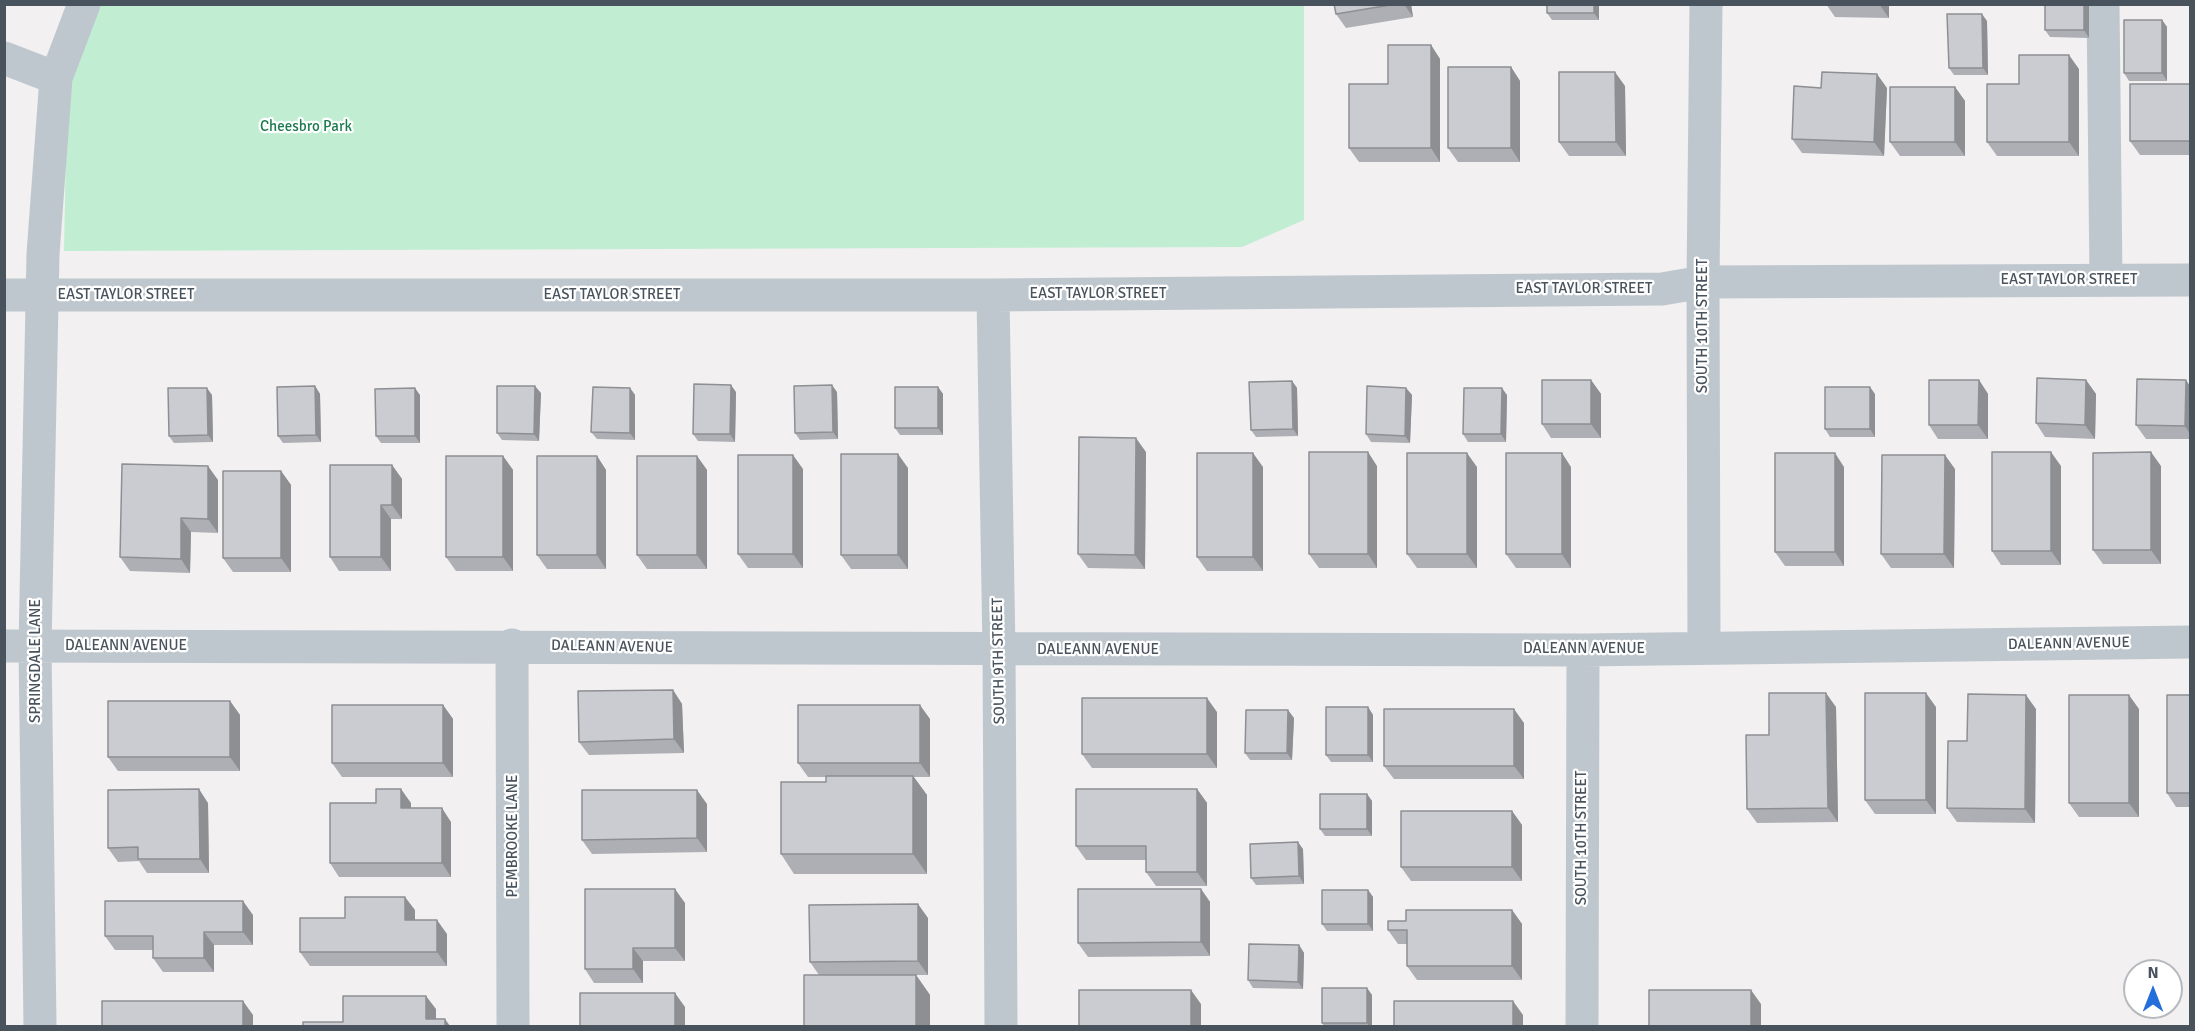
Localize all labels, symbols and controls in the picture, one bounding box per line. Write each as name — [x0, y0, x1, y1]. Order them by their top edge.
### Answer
park label: Cheesbro Park — [260, 118, 352, 136]
street label: SOUTH 10TH STREET — [1694, 259, 1712, 393]
street label: EAST TAYLOR STREET — [2001, 271, 2137, 289]
street label: EAST TAYLOR STREET — [1516, 280, 1652, 298]
street label: EAST TAYLOR STREET — [1030, 285, 1166, 303]
street label: EAST TAYLOR STREET — [58, 286, 194, 304]
street label: EAST TAYLOR STREET — [544, 286, 680, 304]
street label: SOUTH 9TH STREET — [989, 598, 1009, 724]
street label: SPRINGDALE LANE — [27, 599, 45, 723]
street label: DALEANN AVENUE — [2008, 634, 2130, 654]
street label: DALEANN AVENUE — [65, 637, 187, 655]
street label: DALEANN AVENUE — [551, 637, 673, 657]
street label: DALEANN AVENUE — [1523, 640, 1645, 658]
street label: DALEANN AVENUE — [1037, 641, 1159, 659]
street label: SOUTH 10TH STREET — [1573, 771, 1591, 905]
street label: PEMBROOKE LANE — [504, 775, 522, 897]
north arrow — [2123, 959, 2183, 1019]
text: N — [2147, 963, 2159, 983]

